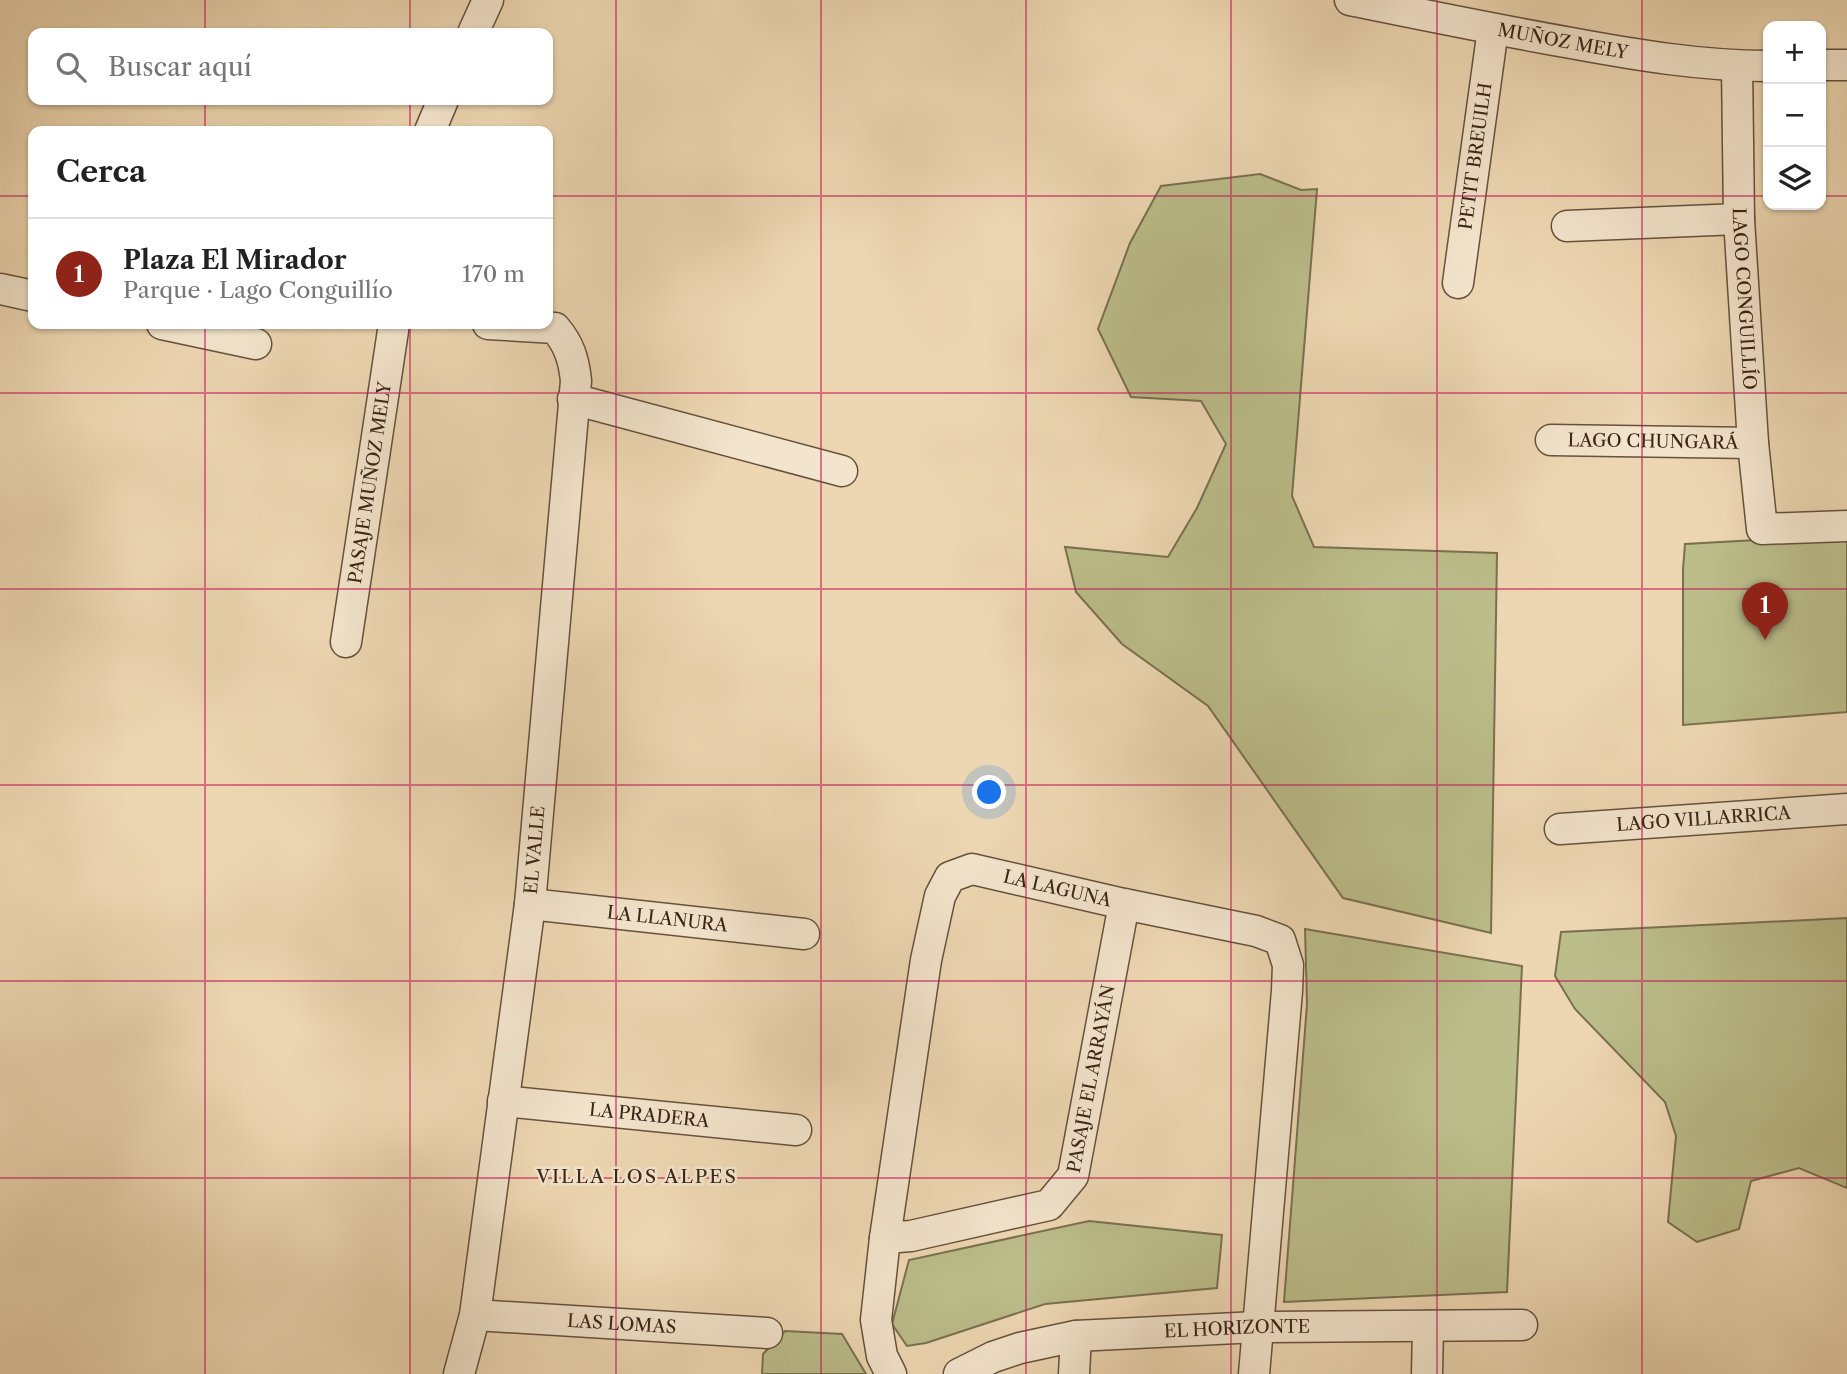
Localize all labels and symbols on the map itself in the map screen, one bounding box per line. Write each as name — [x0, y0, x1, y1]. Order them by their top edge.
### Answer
street label: MUÑOZ MELY — [1496, 19, 1631, 64]
street label: PETIT BREUILH — [1454, 81, 1496, 231]
street label: LAGO CONGUILLÍO — [1728, 208, 1761, 391]
street label: PASAJE MUÑOZ MELY — [344, 379, 396, 585]
street label: LAGO CHUNGARÁ — [1567, 429, 1739, 454]
pin: 1 — [1742, 582, 1788, 640]
your location — [972, 775, 1006, 809]
street label: LAGO VILLARRICA — [1616, 802, 1792, 836]
street label: EL VALLE — [520, 805, 550, 895]
street label: LA LAGUNA — [1001, 866, 1114, 912]
street label: LA LLANURA — [606, 901, 729, 937]
street label: PASAJE EL ARRAYÁN — [1063, 983, 1120, 1175]
street label: LA PRADERA — [588, 1099, 711, 1132]
district label: VILLA LOS ALPES — [535, 1165, 738, 1188]
street label: LAS LOMAS — [566, 1310, 677, 1338]
street label: EL HORIZONTE — [1163, 1316, 1310, 1343]

